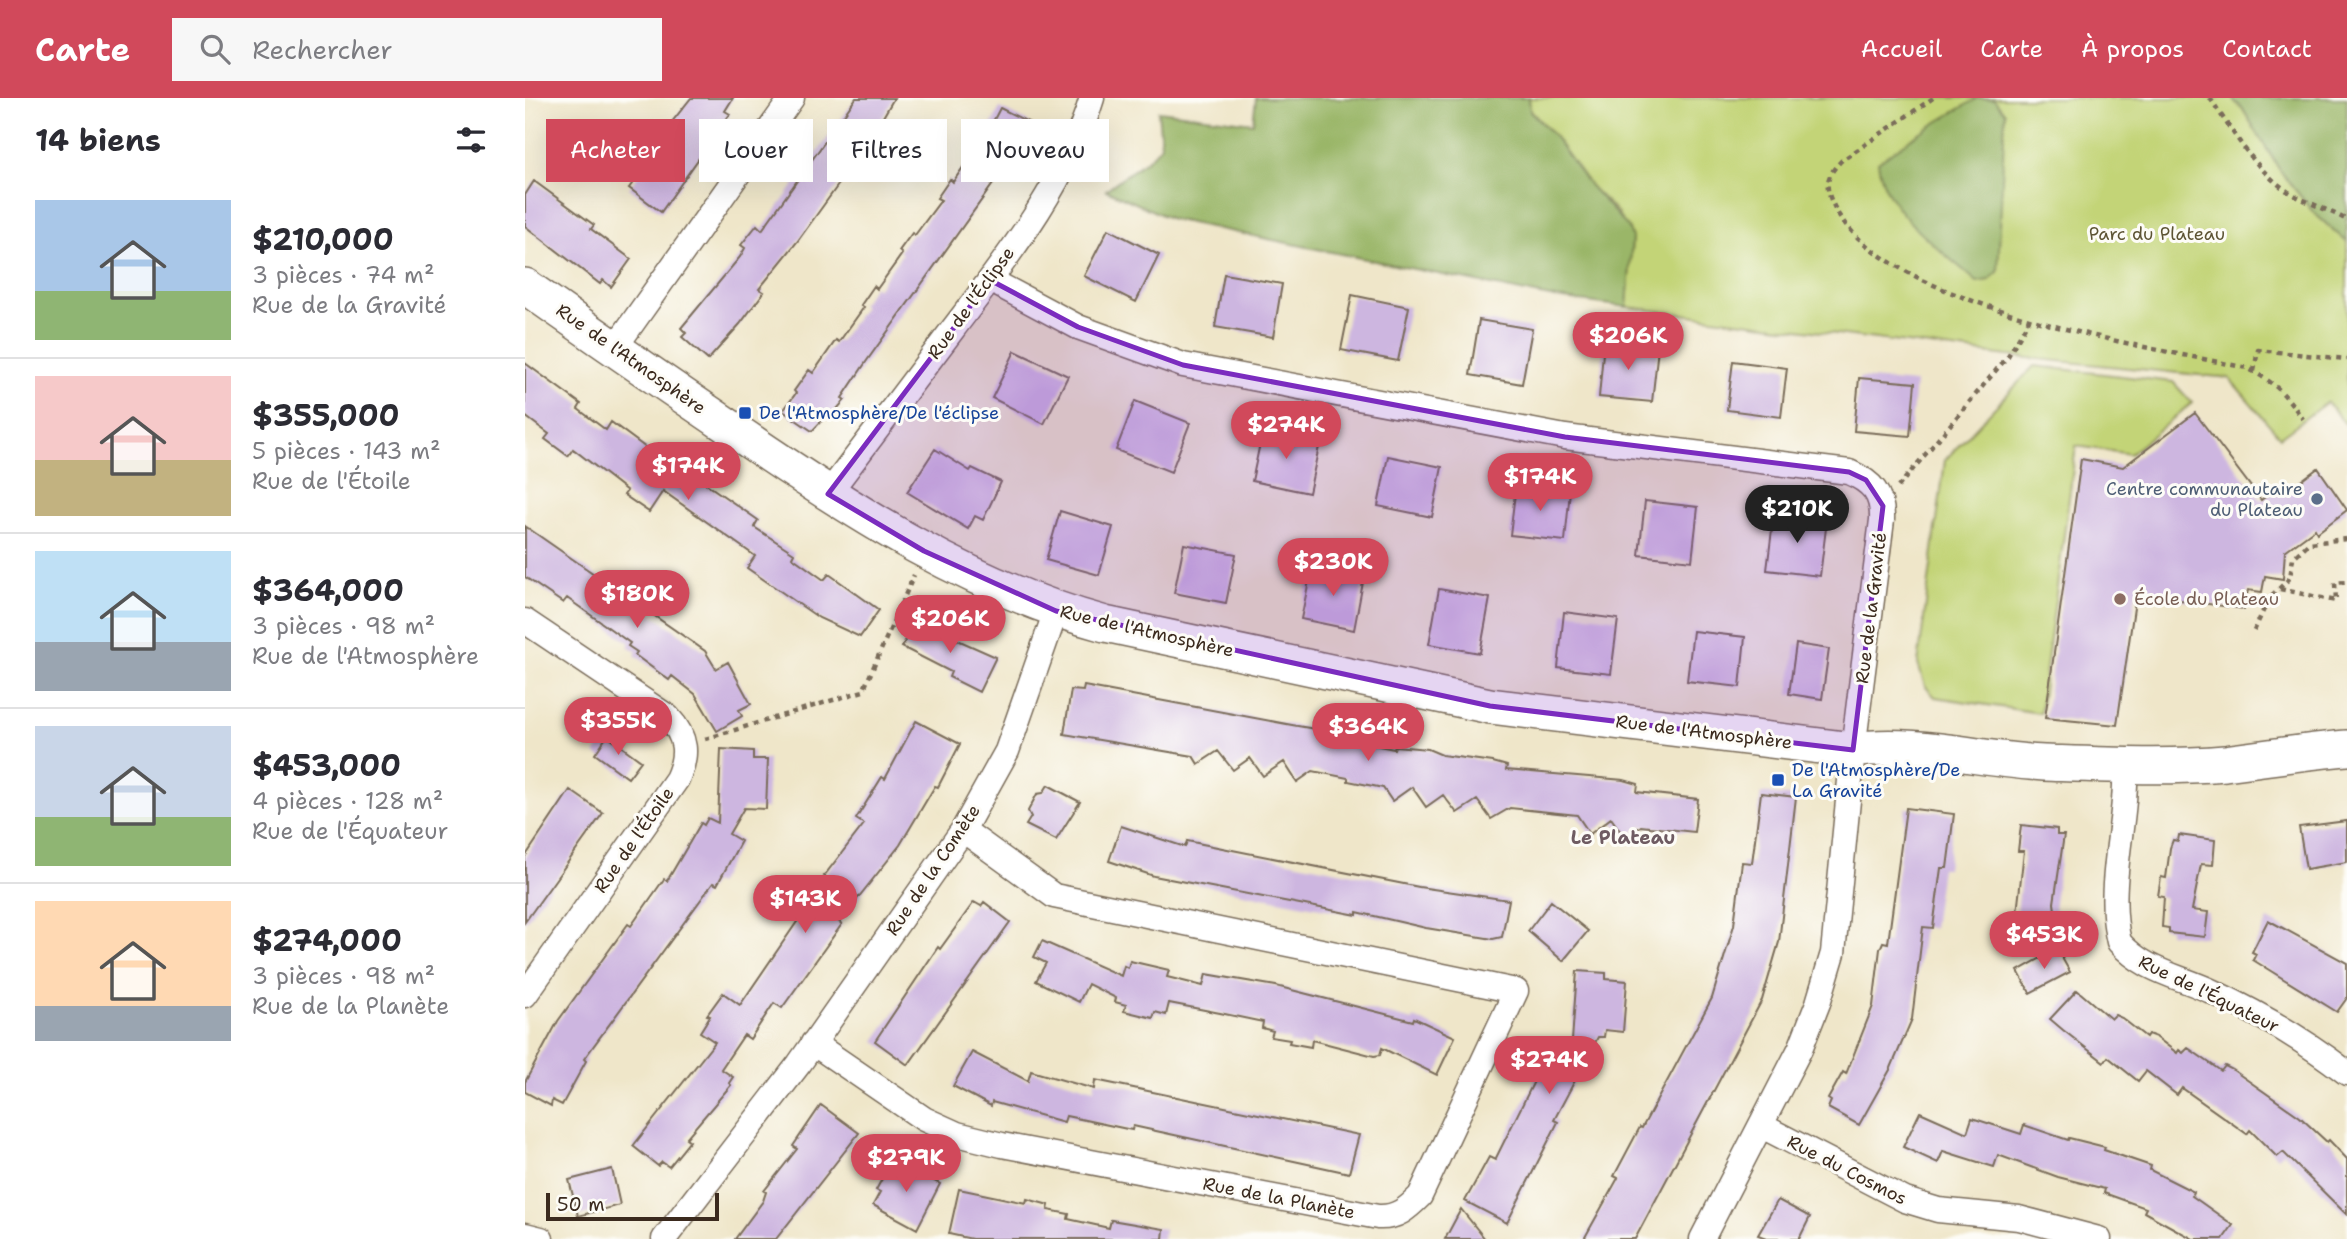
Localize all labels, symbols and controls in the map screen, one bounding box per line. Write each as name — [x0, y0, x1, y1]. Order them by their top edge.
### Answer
search box — [172, 18, 662, 81]
text: Carte — [35, 27, 130, 72]
icon: search — [196, 30, 234, 68]
text: Rechercher — [252, 32, 393, 67]
text: Accueil — [1861, 33, 1942, 65]
text: Carte — [1980, 33, 2043, 65]
text: À propos — [2081, 33, 2184, 65]
text: Contact — [2222, 33, 2312, 65]
chip: Acheter — [546, 119, 685, 182]
chip: Louer — [699, 119, 813, 182]
chip: Filtres — [827, 119, 947, 182]
chip: Nouveau — [961, 119, 1109, 182]
text: 14 biens — [35, 120, 161, 161]
icon: filters — [452, 121, 490, 159]
text: $210,000 — [252, 219, 394, 260]
park label: Parc du Plateau — [2089, 222, 2225, 246]
icon: home — [91, 228, 175, 312]
street label: Rue de l'Éclipse — [922, 242, 1020, 364]
text: 3 pièces · 74 m² — [252, 260, 435, 290]
text: Rue de la Gravité — [252, 290, 447, 320]
street label: Rue de l'Atmosphère — [551, 298, 711, 420]
pin: $206K — [1579, 313, 1677, 372]
text: $206K — [1589, 320, 1667, 350]
text: $355,000 — [252, 395, 400, 436]
place label: De l'Atmosphère/De l'éclipse — [759, 401, 999, 425]
pin: $274K — [1237, 402, 1335, 461]
icon: home — [91, 404, 175, 488]
marker: De l'Atmosphère/De l'éclipse — [737, 405, 753, 421]
text: $274K — [1247, 409, 1325, 439]
text: 5 pièces · 143 m² — [252, 436, 441, 466]
pin: $174K — [639, 442, 737, 502]
text: $174K — [652, 450, 724, 480]
pin: $174K — [1491, 454, 1589, 513]
text: $174K — [1504, 461, 1576, 491]
text: Rue de l'Étoile — [252, 466, 411, 496]
place label: Centre communautaire du Plateau — [2106, 477, 2303, 522]
pin: $210K — [1748, 486, 1846, 545]
marker: Centre communautaire du Plateau — [2309, 491, 2325, 507]
text: $210K — [1761, 493, 1833, 523]
street label: Rue de la Gravité — [1850, 531, 1892, 685]
pin: $230K — [1284, 538, 1382, 598]
text: $230K — [1294, 546, 1372, 576]
text: $364,000 — [252, 570, 404, 611]
pin: $180K — [588, 570, 686, 630]
text: $180K — [600, 578, 674, 608]
icon: home — [91, 579, 175, 663]
place label: École du Plateau — [2134, 587, 2279, 611]
marker: École du Plateau — [2112, 591, 2128, 607]
pin: $206K — [901, 596, 999, 655]
street label: Rue de l'Atmosphère — [1058, 599, 1236, 663]
text: $206K — [911, 603, 989, 633]
text: 3 pièces · 98 m² — [252, 611, 435, 641]
text: Rue de l'Atmosphère — [252, 641, 479, 671]
pin: $355K — [569, 698, 667, 757]
pin: $364K — [1319, 704, 1417, 763]
text: $355K — [580, 705, 656, 735]
street label: Rue de l'Atmosphère — [1614, 709, 1794, 755]
text: $364K — [1328, 711, 1408, 741]
text: $453,000 — [252, 745, 401, 786]
icon: home — [91, 754, 175, 838]
place label: De l'Atmosphère/De La Gravité — [1792, 758, 1961, 803]
marker: De l'Atmosphère/De La Gravité — [1770, 772, 1786, 788]
street label: Rue de l'Étoile — [589, 782, 679, 898]
text: 4 pièces · 128 m² — [252, 786, 443, 816]
street label: Rue de la Comète — [880, 800, 986, 940]
text: Rue de l'Équateur — [252, 816, 448, 846]
district label: Le Plateau — [1571, 825, 1675, 850]
pin: $143K — [756, 876, 854, 935]
text: $143K — [769, 883, 841, 913]
pin: $453K — [1995, 912, 2093, 971]
text: $453K — [2006, 919, 2082, 949]
text: $274,000 — [252, 920, 402, 961]
icon: home — [91, 929, 175, 1013]
street label: Rue de l'Équateur — [2135, 950, 2283, 1038]
text: 3 pièces · 98 m² — [252, 961, 435, 991]
text: Rue de la Planète — [252, 991, 449, 1021]
pin: $274K — [1500, 1037, 1598, 1096]
text: $274K — [1510, 1044, 1588, 1074]
street label: Rue du Cosmos — [1783, 1130, 1911, 1210]
pin: $279K — [857, 1134, 955, 1194]
text: $279K — [867, 1142, 945, 1172]
street label: Rue de la Planète — [1201, 1171, 1357, 1225]
scale bar — [546, 1190, 719, 1222]
text: 50 m — [557, 1192, 605, 1217]

